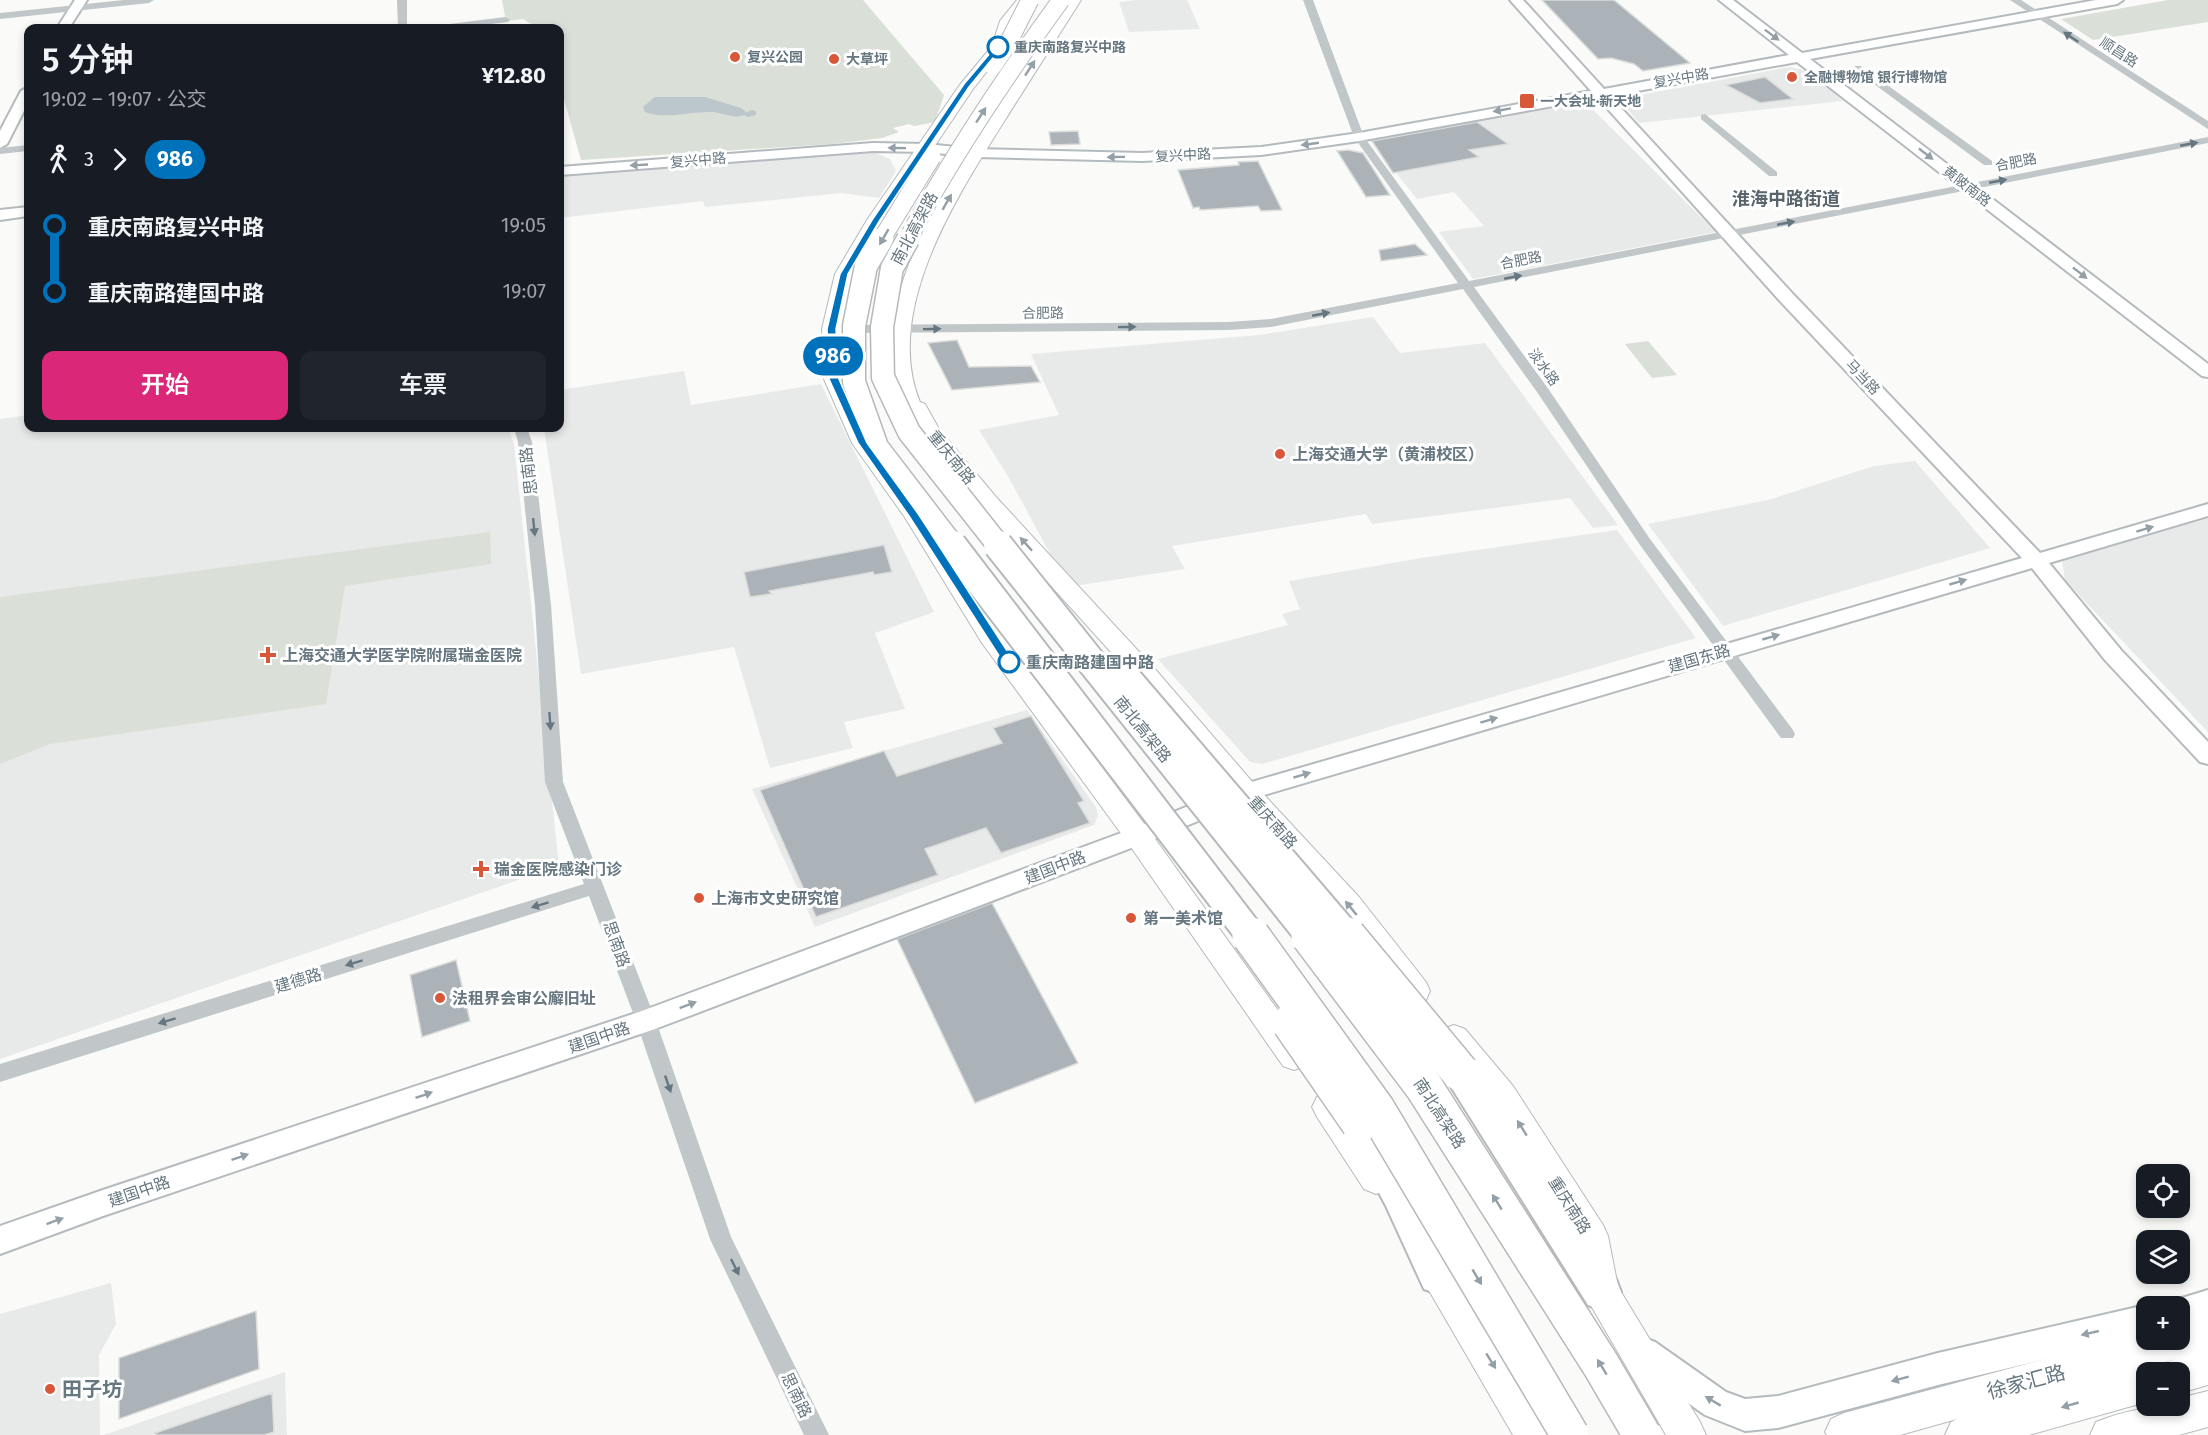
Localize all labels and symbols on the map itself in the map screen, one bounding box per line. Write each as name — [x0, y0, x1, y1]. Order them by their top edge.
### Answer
one-way arrow — [1764, 29, 1779, 41]
one-way arrow — [2063, 32, 2079, 43]
street label: 顺昌路 — [2096, 34, 2141, 71]
marker: 重庆南路复兴中路 — [987, 36, 1009, 58]
place label: 重庆南路复兴中路 — [1014, 39, 1126, 56]
place label: 复兴公园 — [747, 49, 803, 66]
marker: 复兴公园 — [728, 50, 742, 64]
place label: 大草坪 — [846, 51, 888, 68]
marker: 大草坪 — [827, 52, 841, 66]
one-way arrow — [1024, 61, 1036, 77]
street label: 复兴中路 — [1652, 65, 1710, 92]
place label: 全融博物馆 银行博物馆 — [1804, 69, 1947, 86]
marker: 全融博物馆 银行博物馆 — [1785, 70, 1799, 84]
marker: 一大会址·新天地 — [1518, 92, 1536, 110]
place label: 一大会址·新天地 — [1540, 93, 1641, 110]
one-way arrow — [1493, 106, 1512, 115]
one-way arrow — [975, 107, 986, 123]
one-way arrow — [1301, 139, 1320, 148]
one-way arrow — [2180, 139, 2199, 148]
one-way arrow — [887, 143, 906, 153]
street label: 复兴中路 — [1155, 146, 1211, 165]
one-way arrow — [1918, 148, 1934, 161]
street label: 复兴中路 — [669, 150, 727, 171]
street label: 合肥路 — [1994, 150, 2038, 175]
one-way arrow — [1106, 152, 1125, 162]
one-way arrow — [630, 160, 649, 170]
street label: 黄陂南路 — [1939, 162, 1994, 210]
one-way arrow — [1989, 176, 2008, 185]
street label: 南北高架路 — [887, 188, 942, 268]
district label: 淮海中路街道 — [1732, 188, 1840, 210]
one-way arrow — [942, 193, 952, 210]
one-way arrow — [1777, 218, 1796, 227]
one-way arrow — [878, 229, 889, 245]
street label: 合肥路 — [1499, 248, 1543, 273]
one-way arrow — [2073, 267, 2088, 279]
one-way arrow — [1503, 272, 1522, 281]
street label: 合肥路 — [1022, 305, 1064, 322]
one-way arrow — [1312, 309, 1331, 318]
one-way arrow — [1118, 322, 1137, 332]
one-way arrow — [923, 324, 942, 333]
line badge: 986 — [798, 336, 868, 376]
street label: 淡水路 — [1525, 345, 1563, 389]
street label: 马当路 — [1842, 356, 1883, 398]
street label: 重庆南路 — [924, 426, 979, 488]
place label: 上海交通大学（黄浦校区） — [1292, 445, 1484, 464]
street label: 思南路 — [516, 446, 541, 496]
marker: 上海交通大学（黄浦校区） — [1273, 447, 1287, 461]
one-way arrow — [529, 517, 539, 536]
one-way arrow — [2136, 523, 2154, 533]
one-way arrow — [1020, 537, 1033, 552]
one-way arrow — [1949, 577, 1967, 586]
one-way arrow — [1762, 632, 1780, 641]
street label: 建国东路 — [1666, 641, 1733, 676]
marker: 上海交通大学医学院附属瑞金医院 — [259, 646, 277, 664]
place label: 上海交通大学医学院附属瑞金医院 — [282, 646, 522, 665]
marker: 重庆南路建国中路 — [998, 651, 1020, 673]
place label: 重庆南路建国中路 — [1026, 653, 1154, 672]
street label: 南北高架路 — [1110, 692, 1175, 766]
one-way arrow — [545, 712, 555, 731]
one-way arrow — [1480, 715, 1498, 724]
one-way arrow — [1293, 770, 1311, 779]
street label: 重庆南路 — [1244, 792, 1301, 852]
street label: 建国中路 — [1022, 847, 1088, 888]
marker: 瑞金医院感染门诊 — [472, 860, 490, 878]
place label: 瑞金医院感染门诊 — [494, 860, 623, 879]
place label: 上海市文史研究馆 — [711, 889, 839, 908]
marker: 上海市文史研究馆 — [692, 891, 706, 905]
one-way arrow — [1344, 900, 1357, 916]
one-way arrow — [531, 901, 549, 910]
place label: 第一美术馆 — [1143, 909, 1223, 928]
marker: 第一美术馆 — [1124, 911, 1138, 925]
street label: 思南路 — [599, 918, 634, 970]
one-way arrow — [345, 958, 363, 968]
street label: 建德路 — [272, 964, 324, 997]
place label: 法租界会审公廨旧址 — [452, 989, 596, 1008]
marker: 法租界会审公廨旧址 — [433, 991, 447, 1005]
one-way arrow — [680, 1000, 698, 1010]
one-way arrow — [158, 1016, 176, 1026]
street label: 建国中路 — [566, 1018, 633, 1057]
one-way arrow — [663, 1075, 673, 1093]
street label: 南北高架路 — [1410, 1075, 1469, 1152]
one-way arrow — [415, 1090, 433, 1100]
one-way arrow — [1517, 1120, 1528, 1136]
one-way arrow — [231, 1152, 249, 1162]
street label: 建国中路 — [106, 1172, 173, 1211]
street label: 重庆南路 — [1545, 1173, 1595, 1237]
one-way arrow — [1492, 1194, 1503, 1210]
one-way arrow — [46, 1215, 64, 1225]
one-way arrow — [730, 1258, 740, 1276]
one-way arrow — [1472, 1269, 1483, 1285]
one-way arrow — [2080, 1329, 2099, 1339]
one-way arrow — [1485, 1353, 1496, 1369]
one-way arrow — [1596, 1359, 1607, 1375]
street label: 徐家汇路 — [1984, 1360, 2068, 1404]
street label: 思南路 — [777, 1369, 816, 1421]
one-way arrow — [1891, 1375, 1909, 1384]
place label: 田子坊 — [62, 1377, 122, 1401]
marker: 田子坊 — [43, 1382, 57, 1396]
one-way arrow — [1704, 1396, 1721, 1406]
one-way arrow — [2061, 1401, 2079, 1411]

